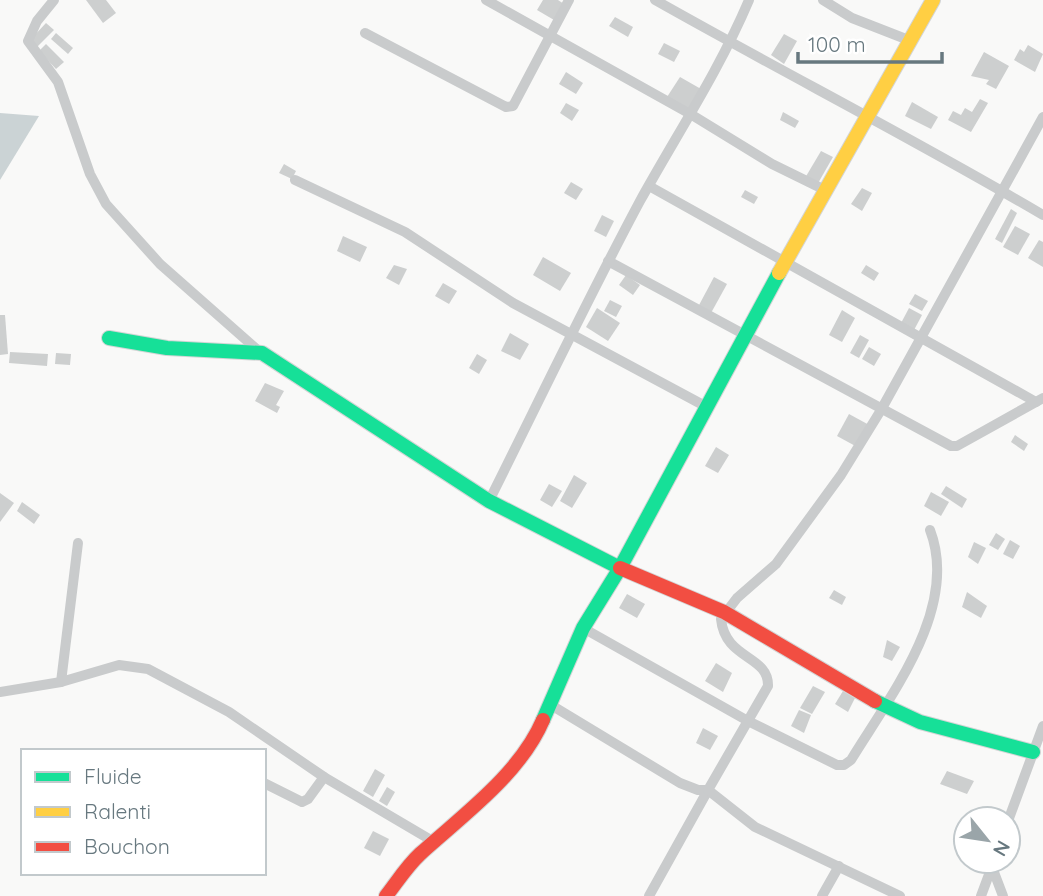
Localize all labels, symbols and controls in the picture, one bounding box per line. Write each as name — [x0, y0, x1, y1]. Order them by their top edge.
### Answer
scale bar — [798, 21, 942, 65]
text: 100 m — [808, 31, 866, 57]
legend — [21, 749, 266, 875]
text: Fluide — [84, 763, 142, 789]
text: Ralenti — [84, 798, 151, 824]
north arrow — [952, 805, 1022, 875]
text: Bouchon — [84, 833, 170, 859]
text: N — [988, 836, 1016, 861]

